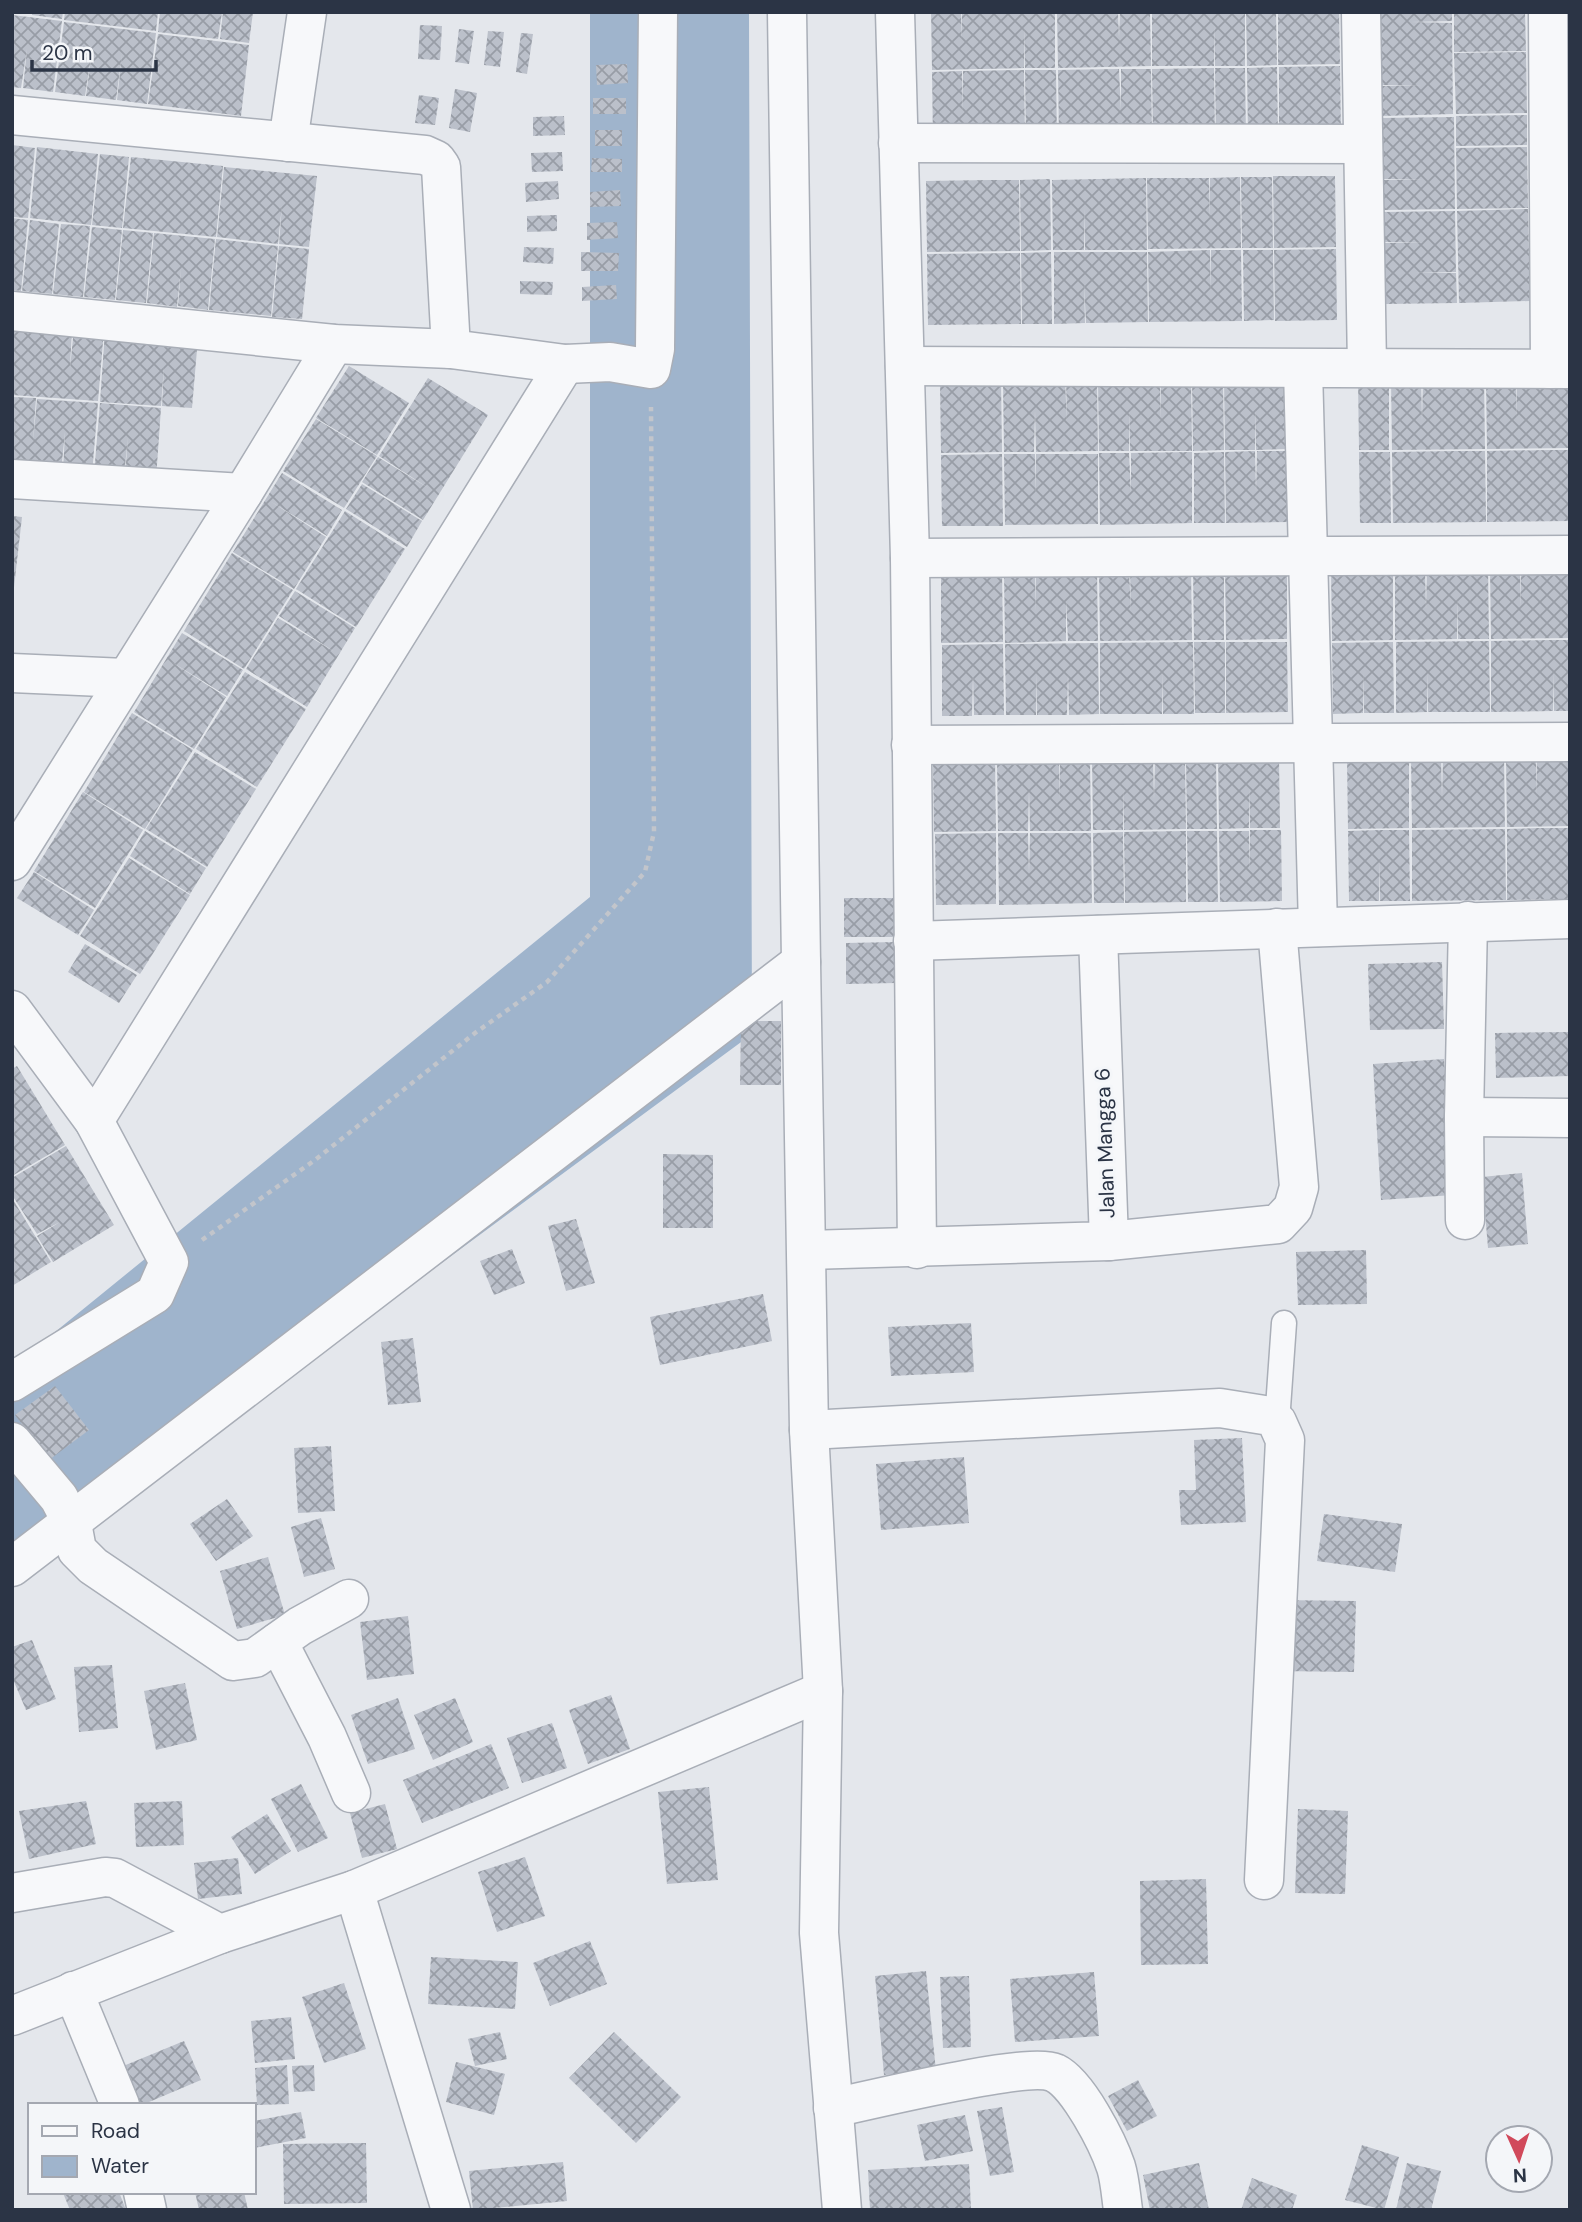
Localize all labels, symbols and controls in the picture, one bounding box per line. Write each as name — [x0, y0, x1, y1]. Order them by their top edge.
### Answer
scale bar — [32, 28, 156, 72]
text: 20 m — [42, 39, 93, 67]
street label: Jalan Mangga 6 — [1088, 1067, 1122, 1219]
legend — [28, 2103, 256, 2194]
text: Road — [91, 2117, 140, 2145]
north arrow — [1484, 2124, 1554, 2194]
text: Water — [91, 2152, 149, 2180]
text: N — [1512, 2163, 1527, 2188]

